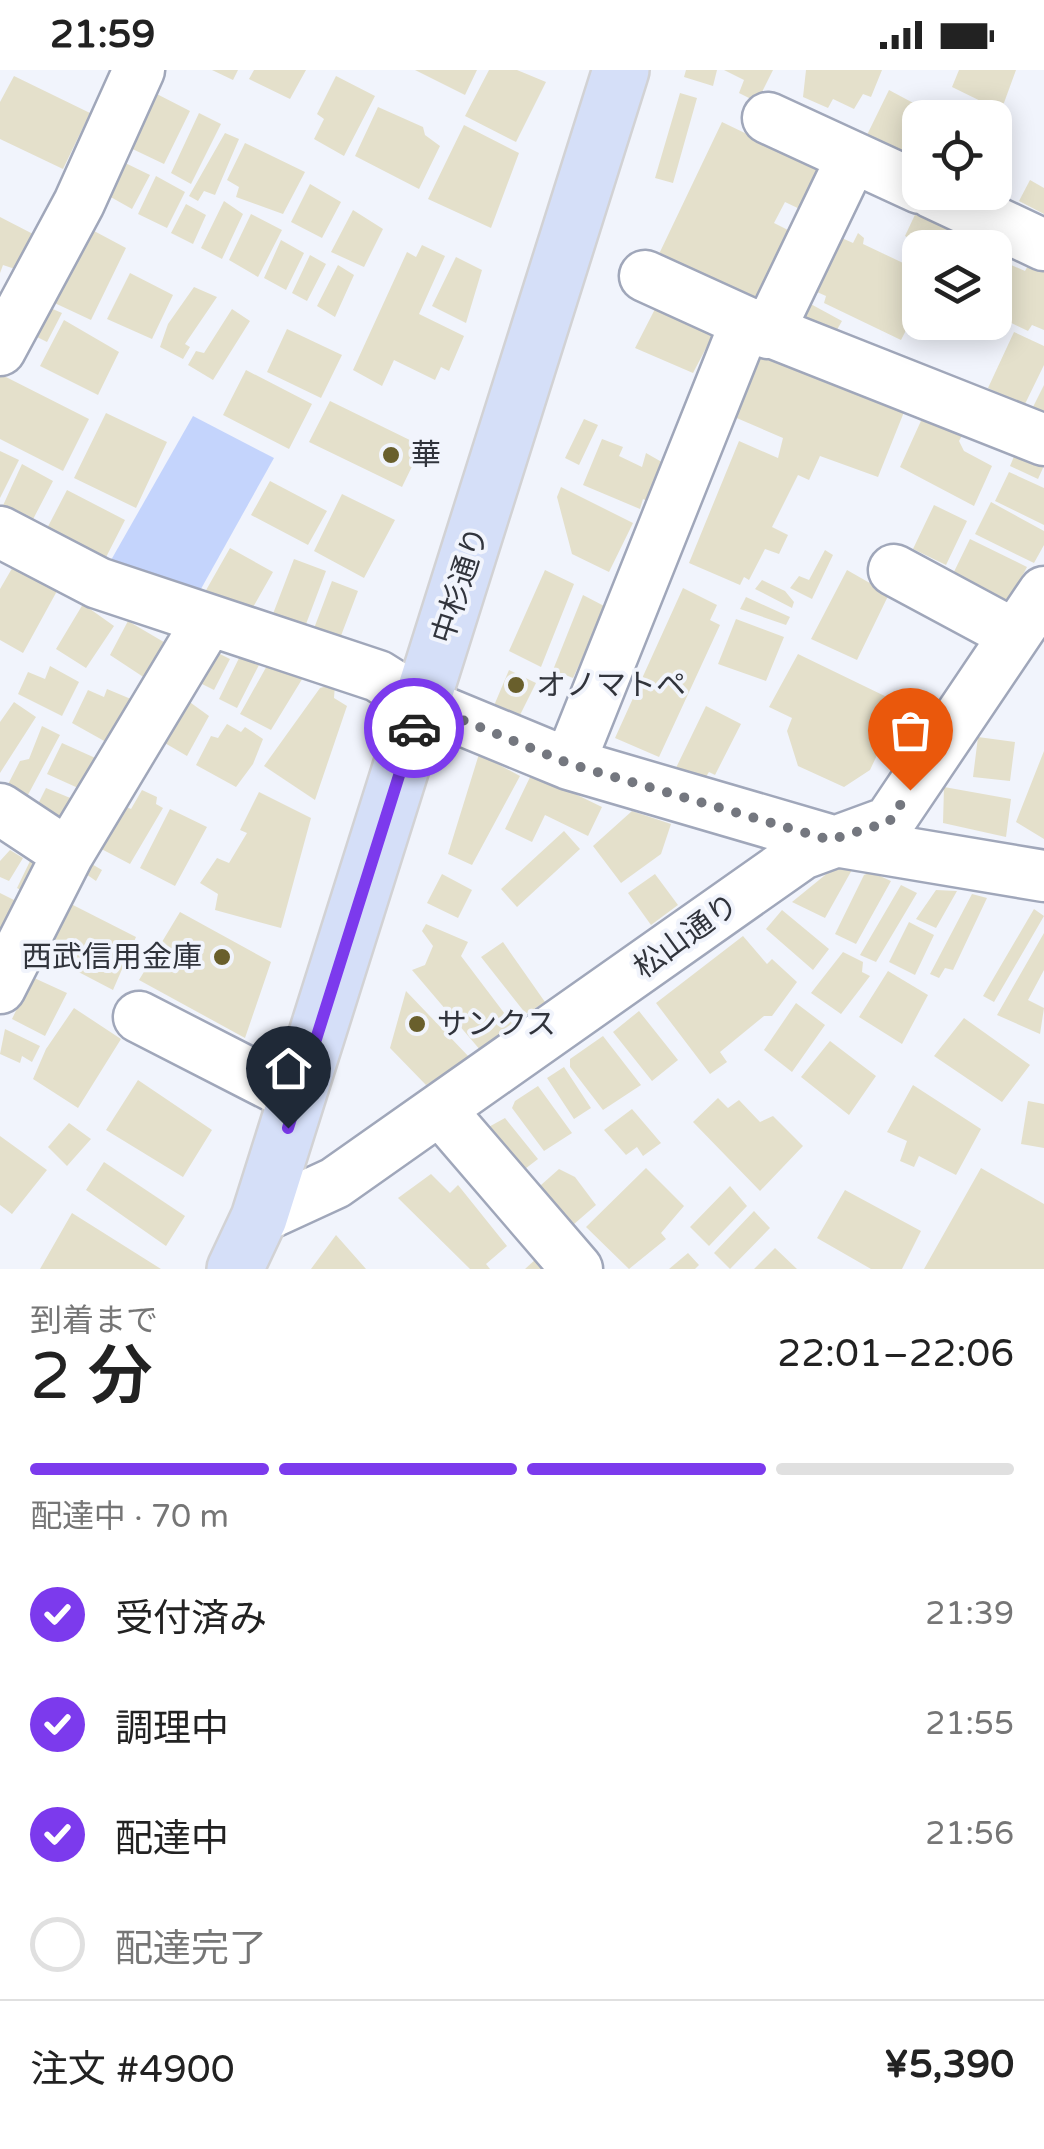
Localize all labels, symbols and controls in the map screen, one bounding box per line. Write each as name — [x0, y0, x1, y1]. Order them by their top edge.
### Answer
text: 21:59 — [50, 12, 155, 58]
map controls — [902, 100, 1012, 340]
button: locate — [902, 100, 1012, 210]
button: layers — [902, 230, 1012, 340]
place label: 華 — [411, 437, 441, 474]
marker: 華 — [380, 444, 402, 466]
street label: 中杉通り — [424, 522, 497, 648]
place label: オノマトペ — [536, 667, 686, 704]
marker: オノマトペ — [505, 674, 527, 696]
courier — [364, 678, 464, 778]
pin — [868, 688, 953, 791]
icon: car — [387, 701, 442, 756]
icon: bag — [883, 703, 938, 758]
street label: 松山通り — [627, 886, 746, 987]
place label: 西武信用金庫 — [22, 939, 202, 976]
marker: 西武信用金庫 — [211, 946, 233, 968]
place label: サンクス — [437, 1006, 556, 1043]
marker: サンクス — [406, 1013, 428, 1035]
pin — [246, 1026, 331, 1129]
icon: home — [261, 1041, 316, 1096]
text: 到着まで — [30, 1302, 158, 1340]
text: 22:01–22:06 — [777, 1331, 1014, 1377]
text: 2 分 — [30, 1338, 153, 1417]
text: 配達中 · 70 m — [30, 1498, 229, 1536]
icon: check — [30, 1587, 85, 1642]
text: 21:39 — [925, 1595, 1014, 1633]
text: 受付済み — [115, 1596, 267, 1642]
icon: check — [30, 1697, 85, 1752]
text: 21:55 — [925, 1705, 1014, 1743]
text: 調理中 — [115, 1706, 229, 1752]
icon: check — [30, 1807, 85, 1862]
text: 21:56 — [925, 1815, 1014, 1853]
text: 配達中 — [115, 1816, 229, 1862]
text: 配達完了 — [115, 1926, 267, 1972]
text: ¥5,390 — [884, 2042, 1014, 2088]
text: 注文 #4900 — [30, 2047, 235, 2093]

